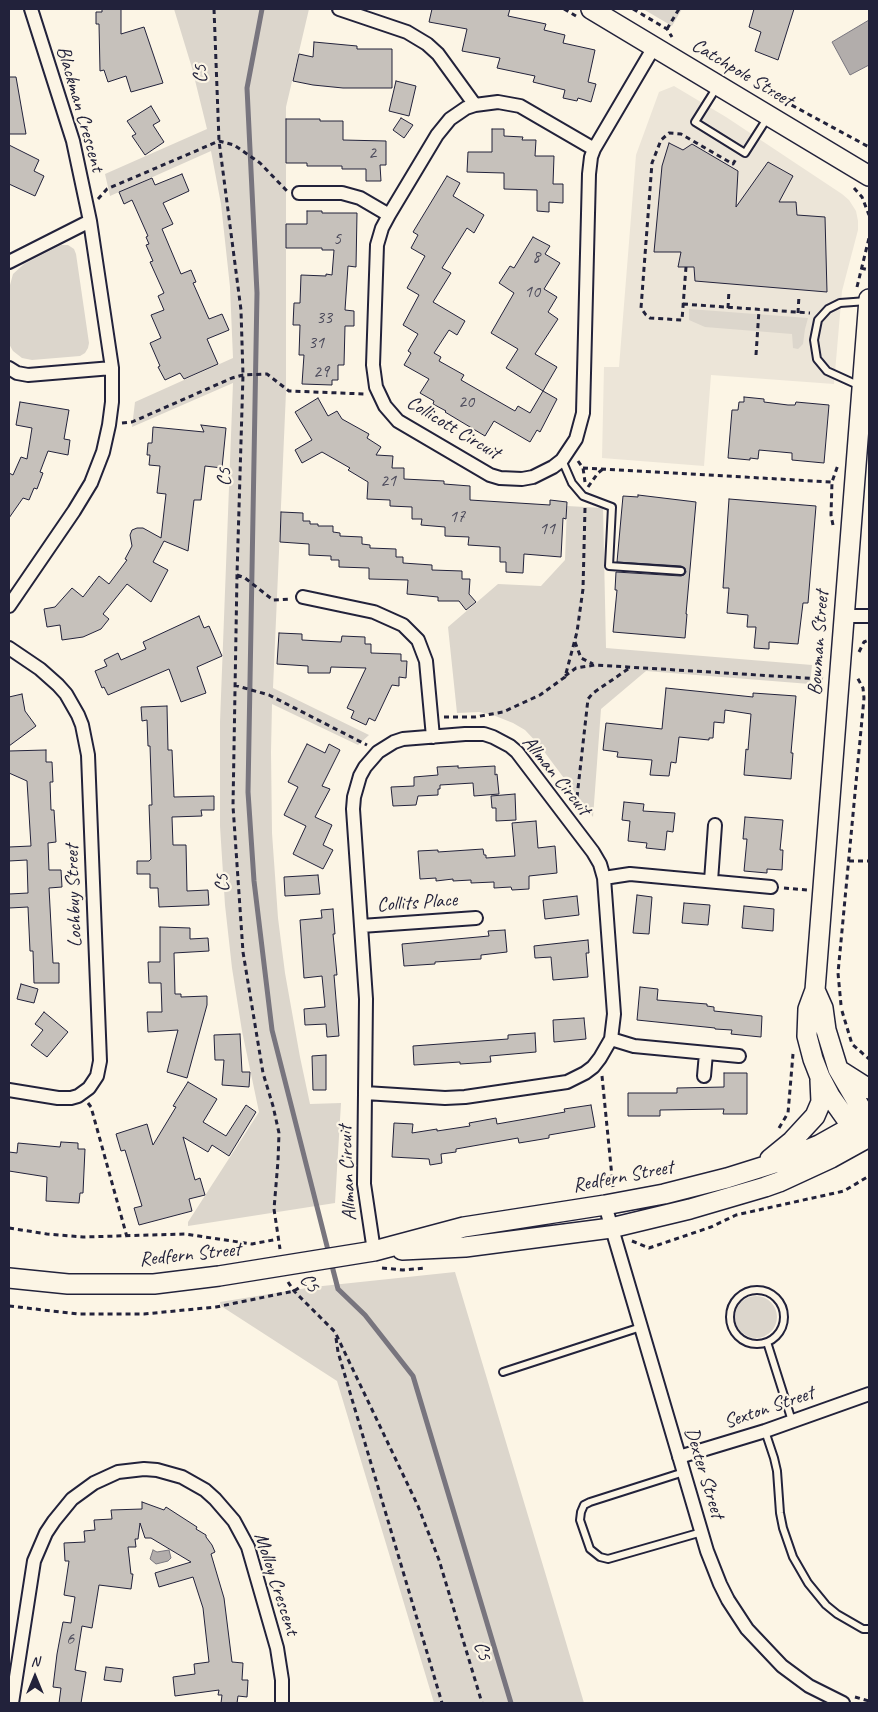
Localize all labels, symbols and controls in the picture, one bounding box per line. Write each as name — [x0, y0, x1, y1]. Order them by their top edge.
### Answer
street label: Catchpole Street — [687, 33, 797, 113]
street label: Blackman Crescent — [51, 43, 109, 175]
street label: C5 — [189, 64, 213, 84]
house number: 2 — [368, 142, 376, 164]
house number: 5 — [333, 228, 341, 250]
house number: 8 — [532, 246, 540, 268]
house number: 10 — [524, 281, 540, 303]
house number: 33 — [316, 307, 332, 329]
house number: 31 — [308, 332, 324, 354]
house number: 29 — [313, 361, 329, 383]
street label: Collicott Circuit — [402, 391, 504, 465]
house number: 20 — [458, 391, 474, 413]
street label: C5 — [213, 467, 237, 487]
house number: 21 — [380, 470, 396, 492]
house number: 17 — [449, 506, 465, 528]
house number: 11 — [539, 518, 555, 540]
street label: Bowman Street — [803, 590, 835, 696]
street label: Allman Circuit — [517, 731, 595, 821]
street label: Lochbuy Street — [60, 844, 88, 948]
street label: C5 — [210, 873, 236, 893]
street label: Collits Place — [376, 888, 458, 918]
street label: Allman Circuit — [334, 1125, 362, 1221]
street label: Redfern Street — [571, 1156, 675, 1198]
street label: Redfern Street — [138, 1238, 242, 1272]
street label: C5 — [294, 1268, 324, 1298]
street label: Sexton Street — [721, 1381, 817, 1435]
street label: Dexter Street — [679, 1425, 729, 1521]
street label: Molloy Crescent — [248, 1530, 304, 1638]
house number: 6 — [66, 1628, 74, 1650]
street label: C5 — [468, 1639, 496, 1663]
north arrow — [10, 1652, 60, 1702]
text: N — [31, 1653, 39, 1670]

